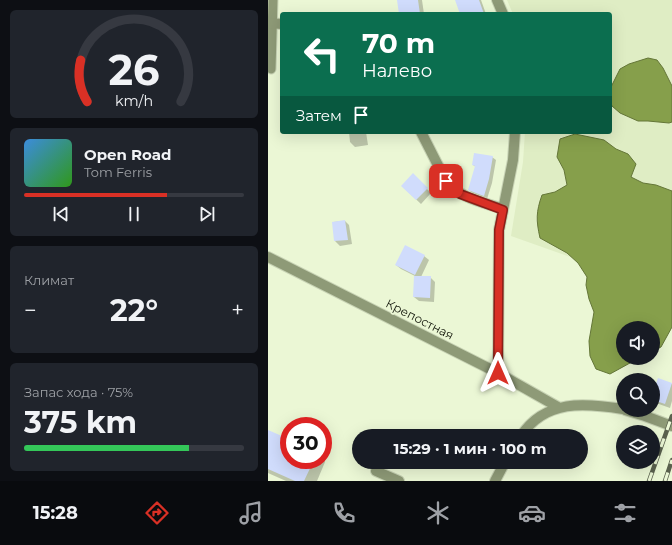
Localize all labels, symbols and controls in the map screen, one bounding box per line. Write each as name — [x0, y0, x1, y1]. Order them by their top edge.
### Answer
text: 70 m — [362, 26, 435, 60]
icon: left — [296, 28, 348, 80]
text: 26 — [108, 45, 160, 95]
text: Налево — [362, 60, 432, 82]
text: km/h — [115, 91, 153, 109]
icon: arrive — [350, 104, 372, 126]
text: Затем — [296, 106, 342, 125]
text: Open Road — [84, 145, 172, 164]
text: Tom Ferris — [84, 164, 152, 180]
pin — [429, 164, 463, 198]
icon: arrive — [435, 170, 457, 192]
icon: previous — [50, 203, 72, 225]
icon: pause — [123, 203, 145, 225]
icon: next — [196, 203, 218, 225]
text: Климат — [24, 272, 74, 288]
text: 22° — [110, 292, 158, 329]
street label: Крепостная — [383, 295, 457, 343]
text: − — [24, 297, 37, 324]
text: + — [231, 297, 244, 324]
map controls — [616, 321, 660, 469]
button: sound — [616, 321, 660, 365]
position arrow — [477, 352, 519, 394]
button: search — [616, 373, 660, 417]
text: Запас хода · 75% — [24, 384, 133, 400]
text: 375 km — [24, 404, 137, 441]
speed limit sign: 30 — [280, 417, 332, 469]
button: layers — [616, 425, 660, 469]
text: 15:29 · 1 мин · 100 m — [394, 439, 546, 458]
icon: directions — [143, 499, 171, 527]
icon: music — [237, 499, 265, 527]
icon: phone — [330, 499, 358, 527]
icon: climate — [424, 499, 452, 527]
icon: car — [518, 499, 546, 527]
icon: filters — [611, 499, 639, 527]
text: 15:28 — [33, 502, 78, 524]

